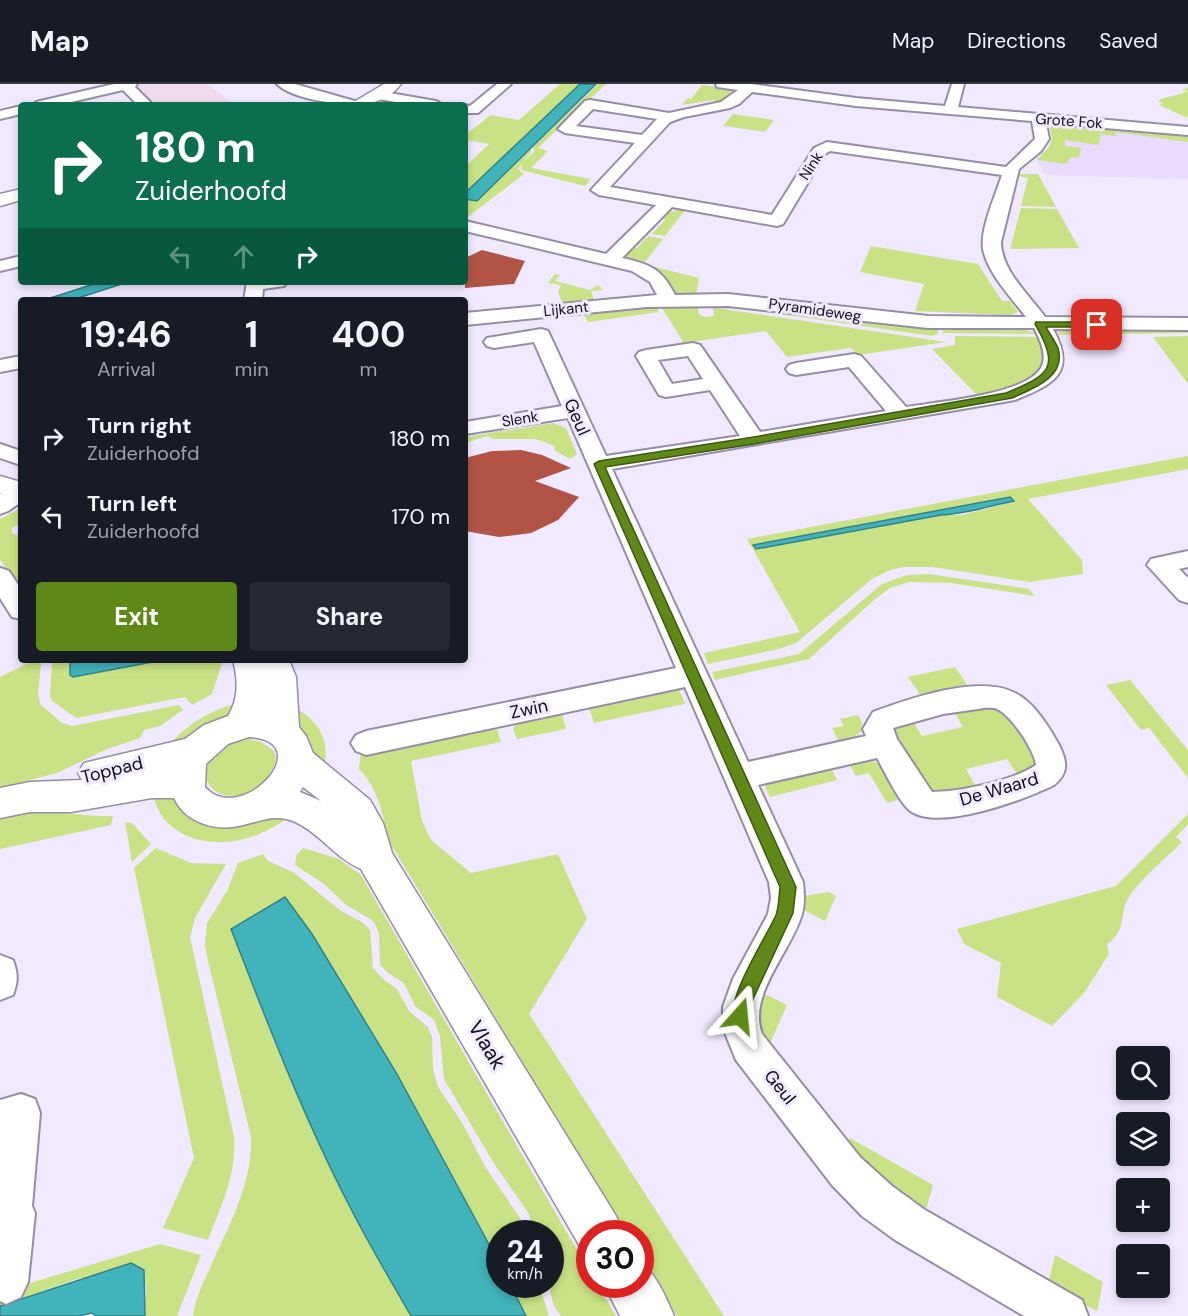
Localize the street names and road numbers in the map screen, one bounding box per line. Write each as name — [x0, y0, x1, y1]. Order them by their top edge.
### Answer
street label: Grote Fok — [1035, 109, 1104, 133]
street label: Nink — [794, 148, 828, 184]
street label: Pyramideweg — [767, 294, 863, 326]
street label: Lijkant — [542, 297, 590, 321]
street label: Geul — [558, 395, 596, 439]
street label: Slenk — [500, 406, 540, 432]
street label: Zwin — [508, 693, 550, 725]
street label: Toppad — [79, 751, 145, 789]
street label: De Waard — [957, 766, 1041, 812]
street label: Vlaak — [462, 1015, 513, 1075]
street label: Geul — [759, 1065, 801, 1109]

